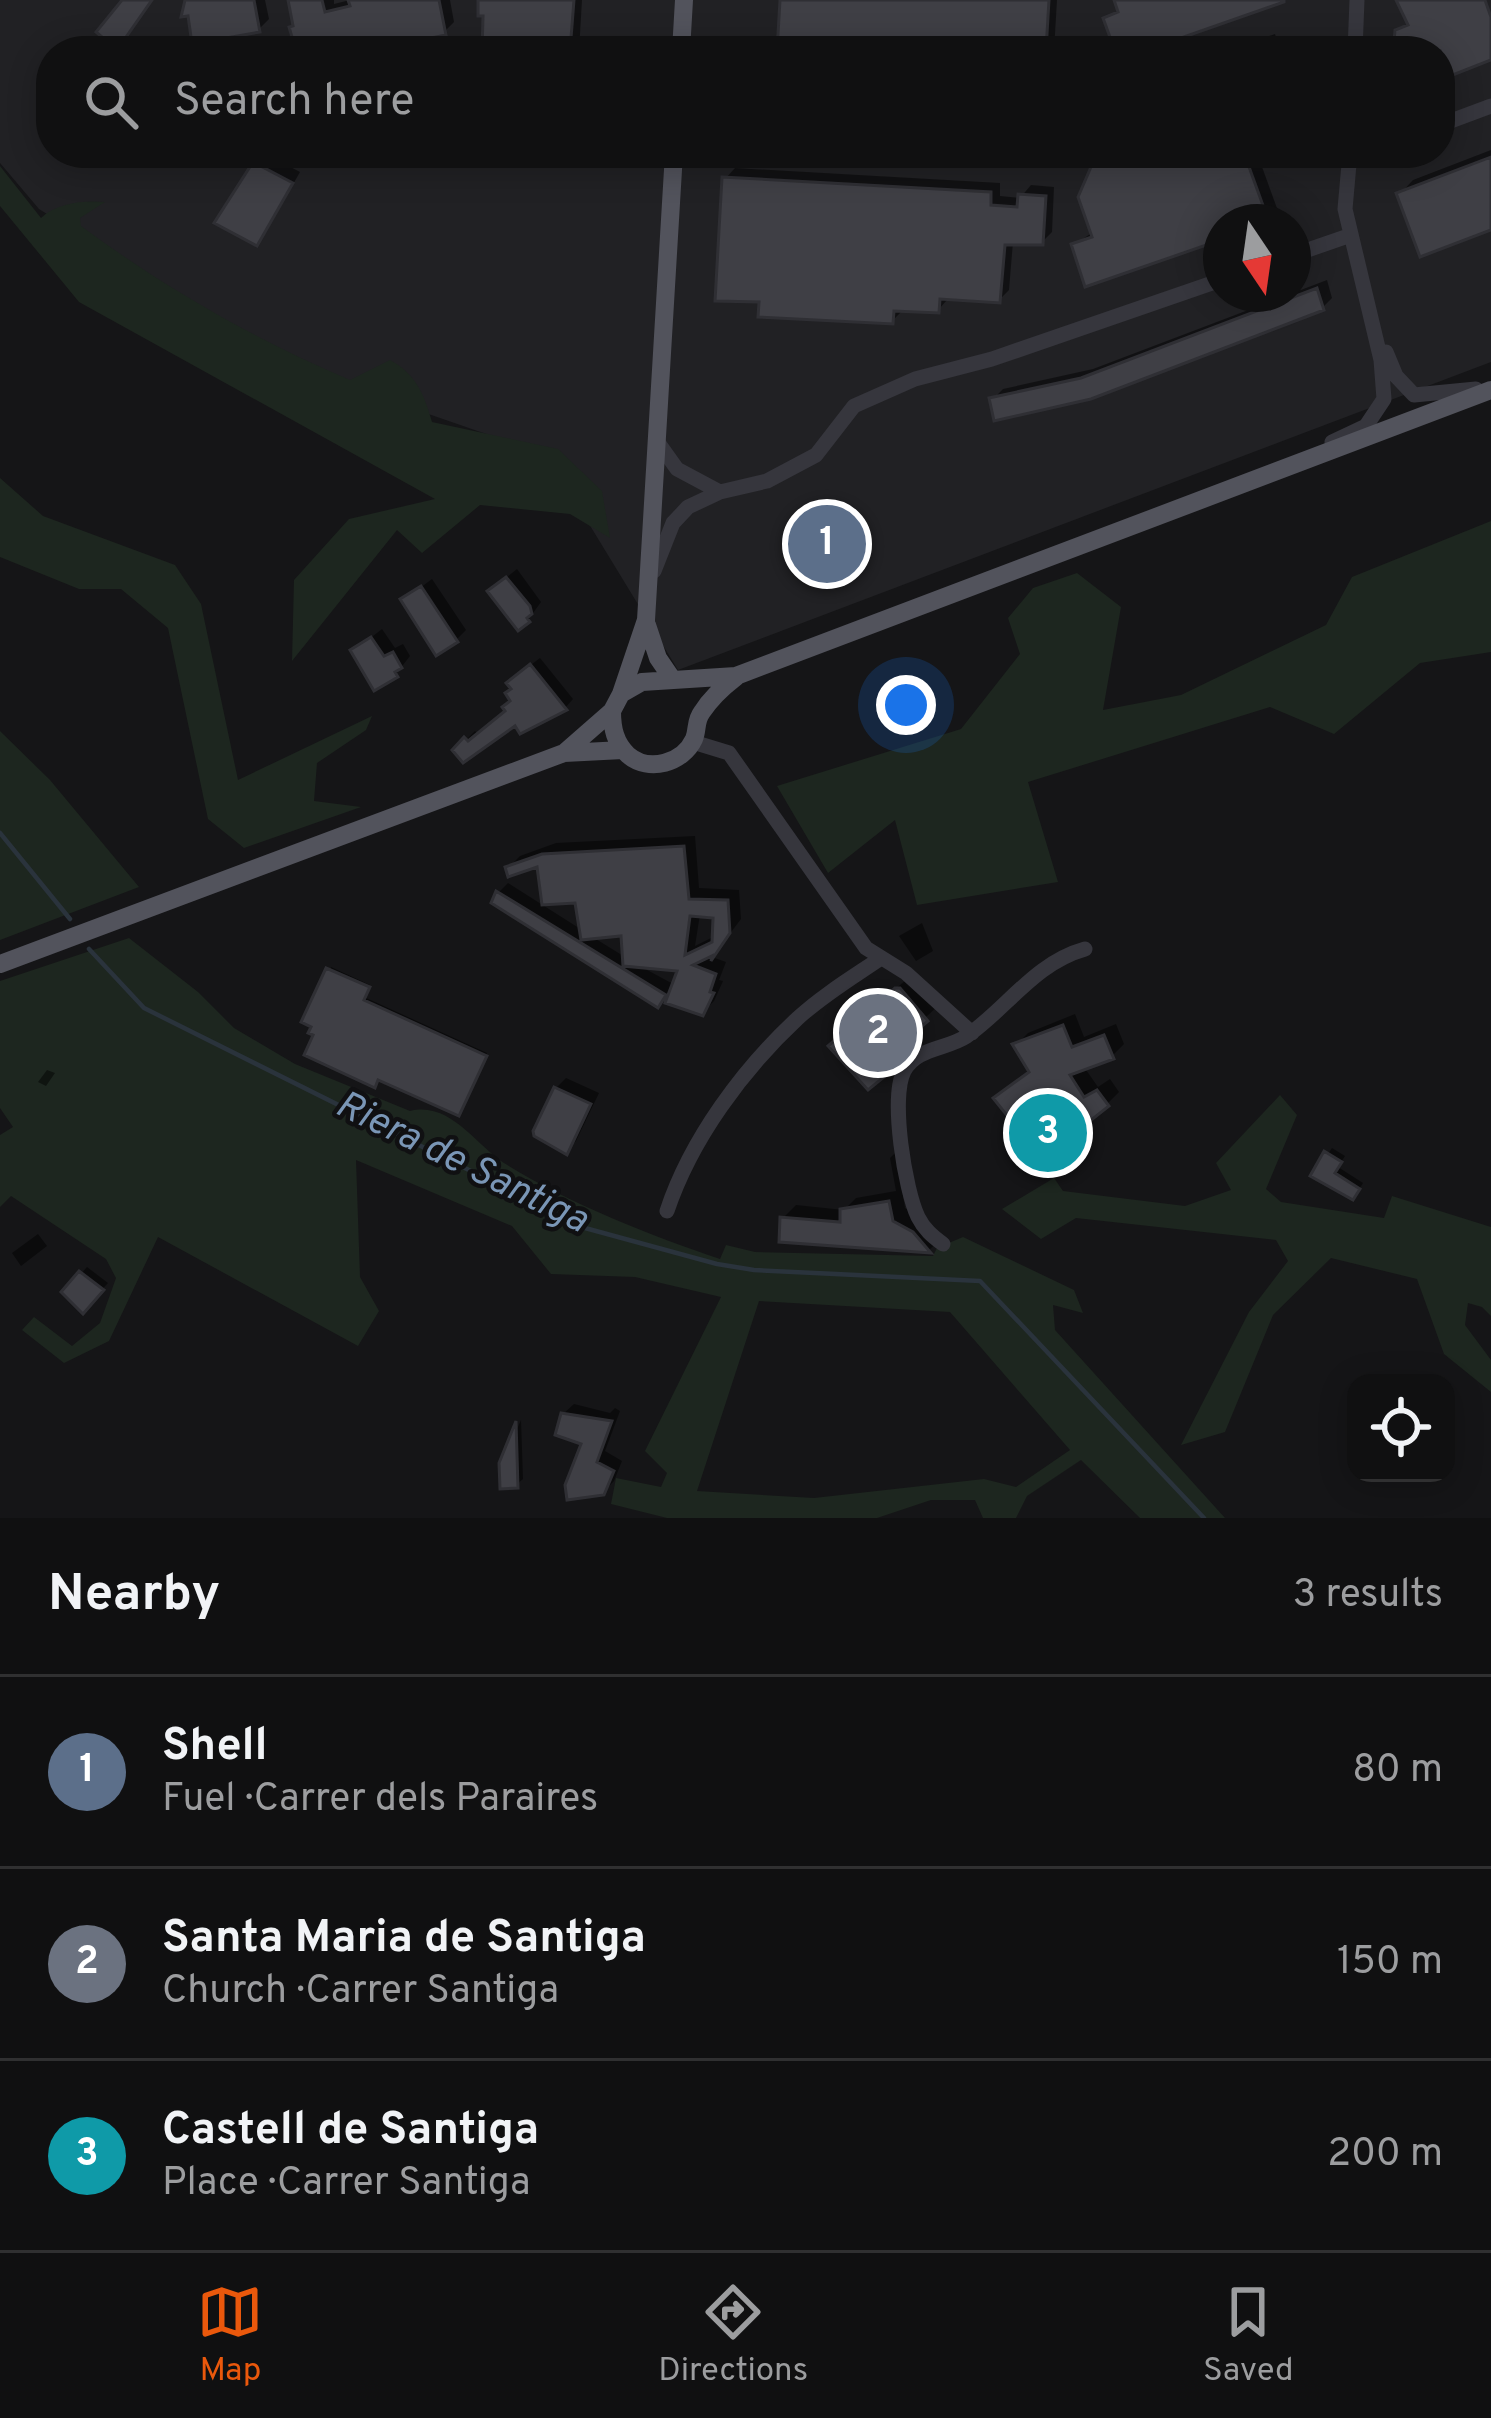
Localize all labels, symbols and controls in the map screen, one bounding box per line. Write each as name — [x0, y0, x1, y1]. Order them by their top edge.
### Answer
search box — [36, 36, 1455, 168]
icon: search — [78, 69, 144, 135]
text: Search here — [174, 74, 414, 131]
north arrow — [1203, 204, 1311, 312]
pin: 1 — [788, 499, 866, 589]
your location — [876, 675, 936, 735]
pin: 2 — [839, 988, 917, 1078]
water label: Riera de Santiga — [327, 1082, 596, 1247]
pin: 3 — [1009, 1088, 1087, 1178]
map controls — [1347, 1374, 1455, 1482]
button: locate — [1347, 1374, 1455, 1482]
text: Nearby — [48, 1564, 220, 1629]
text: 3 results — [1293, 1572, 1443, 1621]
text: Shell — [162, 1719, 268, 1776]
text: 1 — [79, 1747, 95, 1796]
text: 80 m — [1352, 1747, 1443, 1796]
text: Fuel · Carrer dels Paraires — [162, 1776, 598, 1825]
text: Santa Maria de Santiga — [162, 1911, 646, 1968]
text: 2 — [75, 1939, 99, 1988]
text: 150 m — [1337, 1939, 1443, 1988]
text: Church · Carrer Santiga — [162, 1968, 559, 2017]
text: Castell de Santiga — [162, 2103, 539, 2160]
text: 3 — [75, 2131, 99, 2180]
text: 200 m — [1327, 2131, 1443, 2180]
text: Place · Carrer Santiga — [162, 2160, 531, 2209]
tab: Map — [197, 2279, 263, 2393]
tab: Directions — [658, 2279, 808, 2393]
tab: Saved — [1203, 2279, 1294, 2393]

